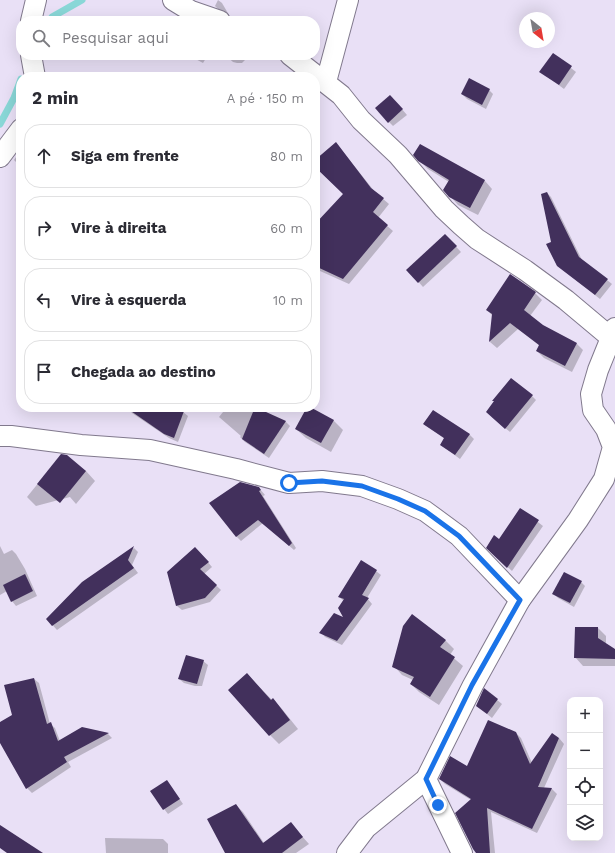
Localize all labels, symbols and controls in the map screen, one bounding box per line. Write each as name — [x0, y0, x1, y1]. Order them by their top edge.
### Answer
north arrow — [519, 12, 555, 48]
search box — [16, 16, 320, 60]
icon: search — [30, 27, 52, 49]
text: Pesquisar aqui — [62, 29, 169, 47]
text: 2 min — [32, 88, 78, 108]
text: A pé · 150 m — [227, 91, 304, 106]
icon: ahead — [33, 145, 55, 167]
text: Siga em frente — [71, 147, 179, 165]
text: 80 m — [270, 149, 303, 164]
icon: right — [33, 217, 55, 239]
text: Vire à direita — [71, 219, 166, 237]
text: 60 m — [270, 221, 303, 236]
icon: left — [33, 289, 55, 311]
text: Vire à esquerda — [71, 291, 186, 309]
text: 10 m — [273, 293, 303, 308]
icon: arrive — [33, 361, 55, 383]
text: Chegada ao destino — [71, 363, 216, 381]
route start — [280, 474, 298, 492]
map controls — [567, 697, 603, 841]
button: + — [567, 697, 603, 733]
button: − — [567, 733, 603, 769]
button: locate — [567, 769, 603, 805]
route end — [429, 796, 447, 814]
button: layers — [567, 805, 603, 841]

